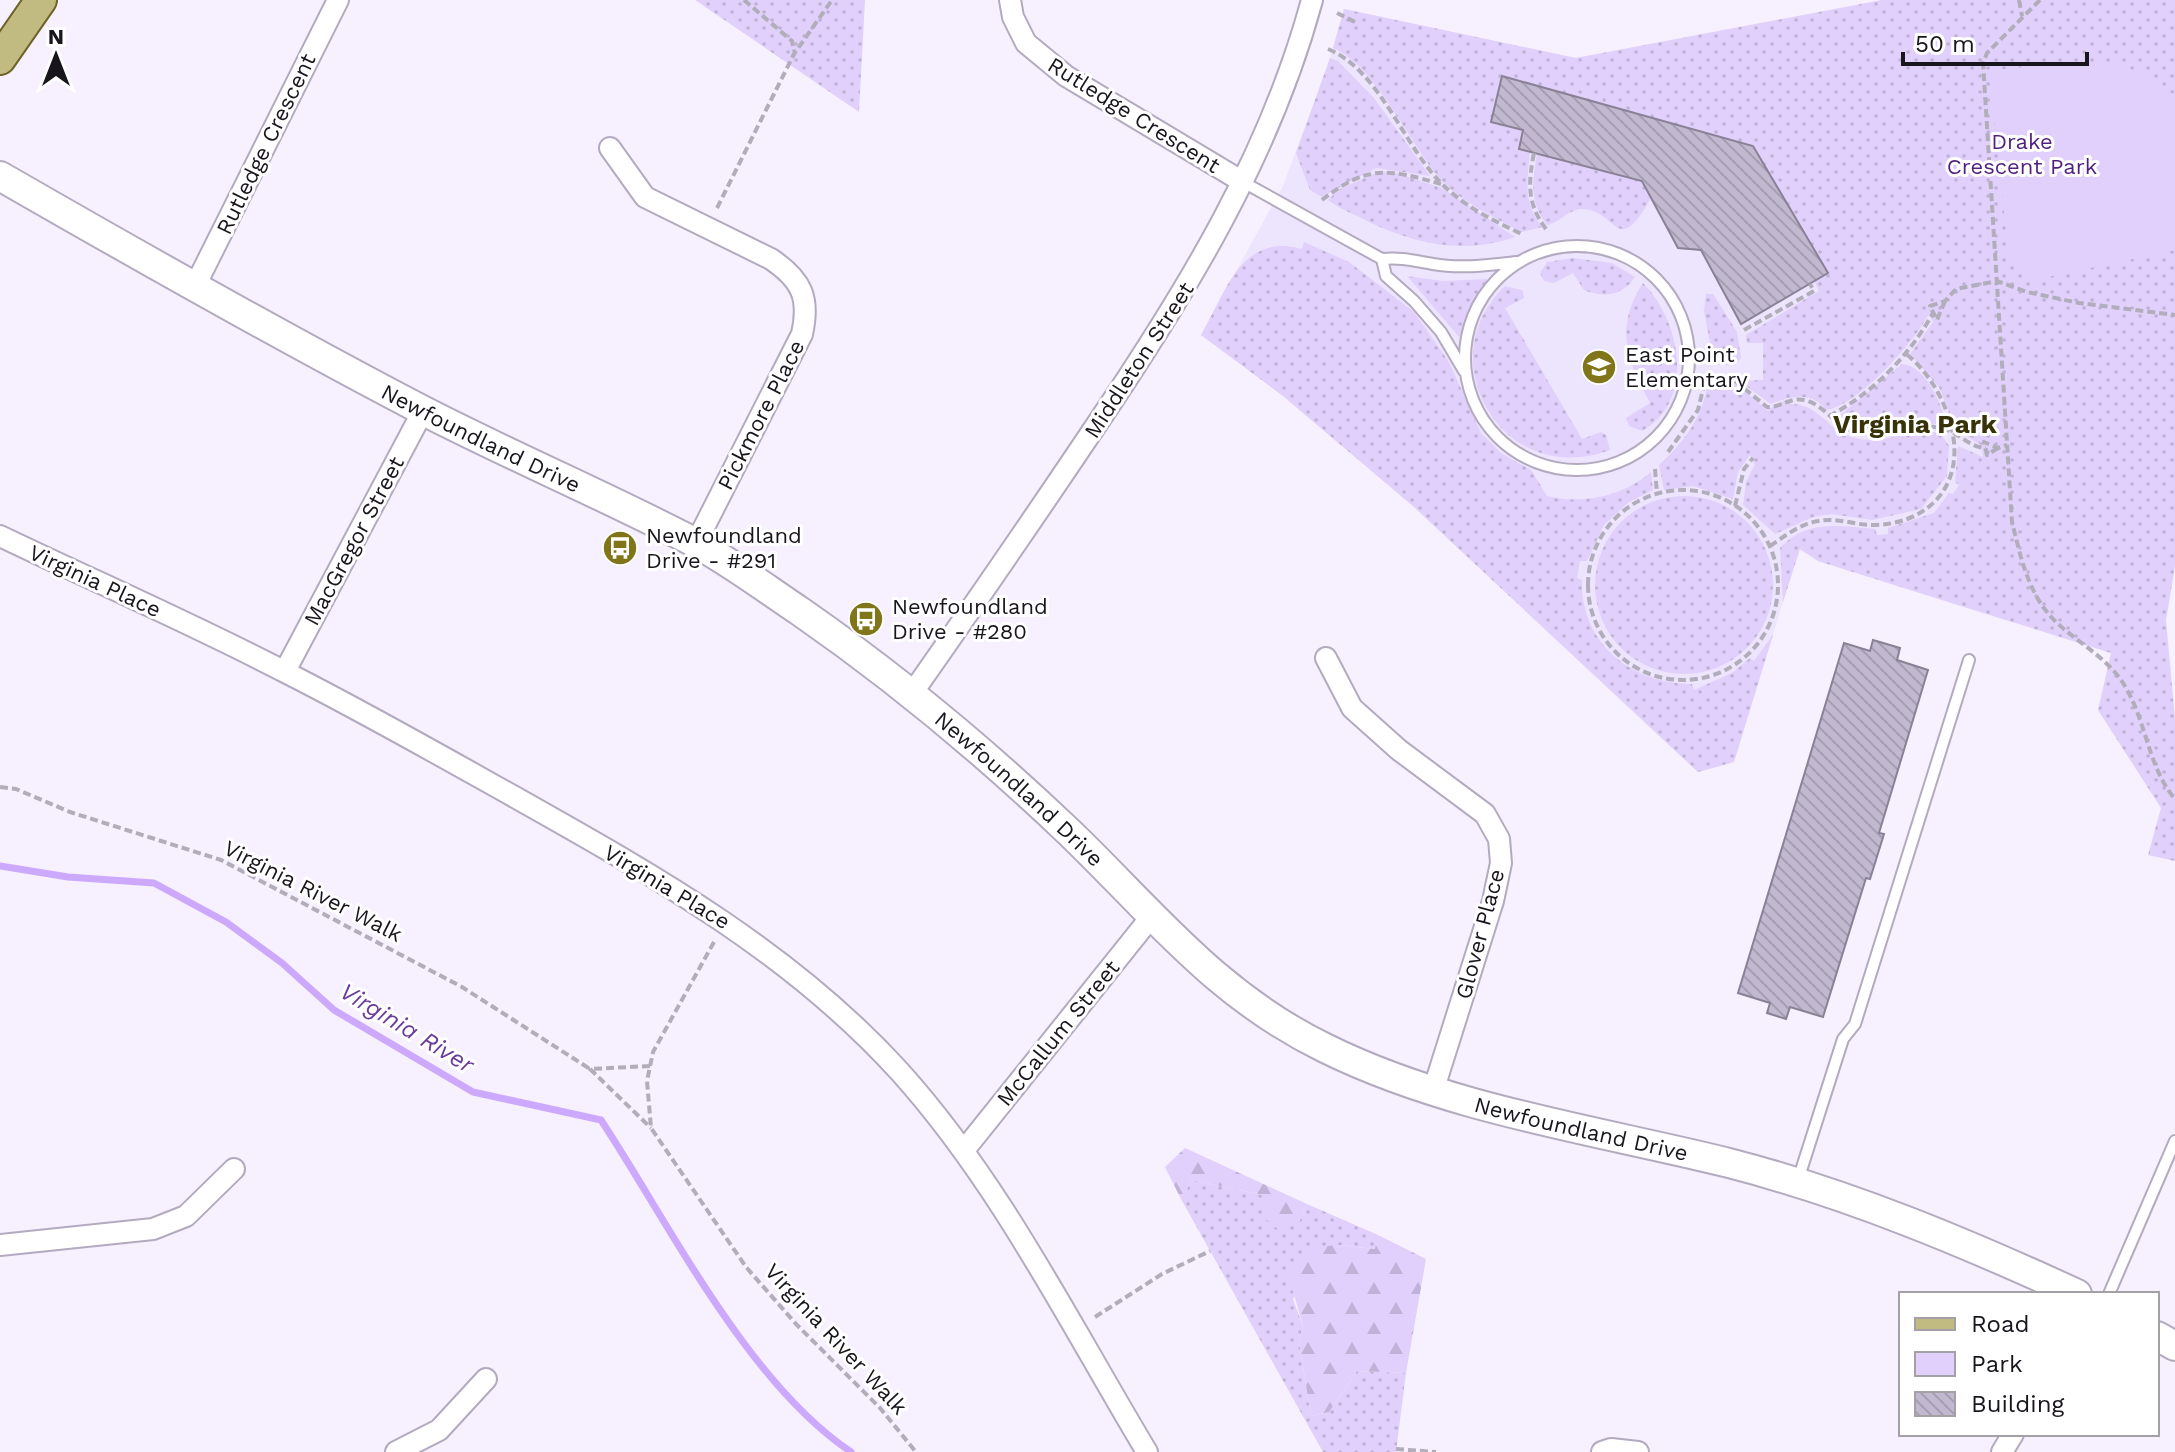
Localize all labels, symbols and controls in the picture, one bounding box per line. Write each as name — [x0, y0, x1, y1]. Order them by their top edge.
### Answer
north arrow — [16, 16, 96, 96]
scale bar — [1903, 16, 2087, 66]
text: N — [48, 24, 64, 49]
text: 50 m — [1915, 30, 1975, 58]
street label: Rutledge Crescent — [211, 50, 321, 238]
street label: Rutledge Crescent — [1043, 52, 1225, 178]
park label: Drake Crescent Park — [1947, 129, 2097, 179]
street label: Middleton Street — [1079, 277, 1199, 443]
street label: Pickmore Place — [712, 336, 810, 494]
place label: East Point Elementary — [1625, 342, 1748, 392]
school or university icon: East Point Elementary — [1580, 348, 1618, 386]
street label: Newfoundland Drive — [377, 379, 585, 497]
district label: Virginia Park — [1833, 409, 1998, 439]
street label: MacGregor Street — [299, 452, 409, 630]
place label: Newfoundland Drive - #291 — [646, 523, 802, 573]
bus stop icon: Newfoundland Drive - #291 — [601, 529, 639, 567]
street label: Virginia Place — [25, 540, 165, 622]
place label: Newfoundland Drive - #280 — [892, 594, 1048, 644]
bus stop icon: Newfoundland Drive - #280 — [847, 600, 885, 638]
street label: Newfoundland Drive — [930, 706, 1109, 871]
street label: Virginia River Walk — [220, 835, 406, 947]
street label: Virginia Place — [599, 840, 735, 934]
street label: Glover Place — [1451, 866, 1509, 1002]
street label: McCallum Street — [992, 955, 1124, 1111]
water label: Virginia River — [335, 977, 480, 1080]
street label: Newfoundland Drive — [1472, 1091, 1690, 1165]
street label: Virginia River Walk — [760, 1258, 912, 1420]
legend — [1899, 1292, 2159, 1436]
text: Road — [1971, 1310, 2030, 1338]
text: Park — [1971, 1350, 2023, 1378]
text: Building — [1971, 1390, 2064, 1418]

